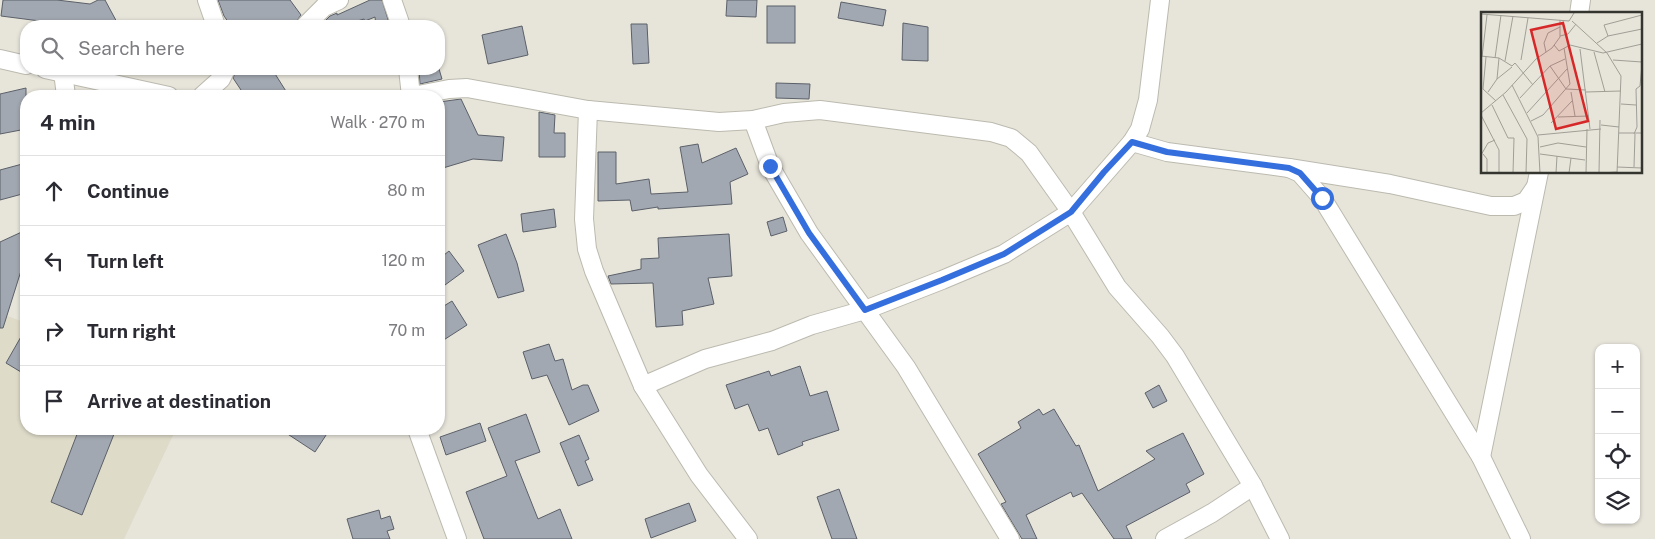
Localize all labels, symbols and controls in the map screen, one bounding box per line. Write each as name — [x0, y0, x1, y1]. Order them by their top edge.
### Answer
inset map — [1481, 12, 1642, 174]
search box — [20, 20, 445, 75]
icon: search — [38, 34, 66, 62]
text: Search here — [78, 37, 185, 59]
text: 4 min — [40, 110, 95, 135]
text: Walk · 270 m — [330, 113, 425, 132]
route end — [759, 155, 782, 178]
icon: ahead — [40, 177, 68, 205]
text: Continue — [87, 180, 169, 202]
text: 80 m — [387, 181, 425, 200]
route start — [1311, 187, 1334, 210]
icon: left — [40, 247, 68, 275]
text: Turn left — [87, 250, 164, 272]
text: 120 m — [381, 251, 425, 270]
icon: right — [40, 317, 68, 345]
text: Turn right — [87, 320, 176, 342]
text: 70 m — [388, 321, 425, 340]
map controls — [1595, 344, 1640, 524]
button: + — [1595, 344, 1640, 389]
icon: arrive — [40, 387, 68, 415]
button: − — [1595, 389, 1640, 434]
text: Arrive at destination — [87, 390, 271, 412]
button: locate — [1595, 434, 1640, 479]
button: layers — [1595, 479, 1640, 524]

